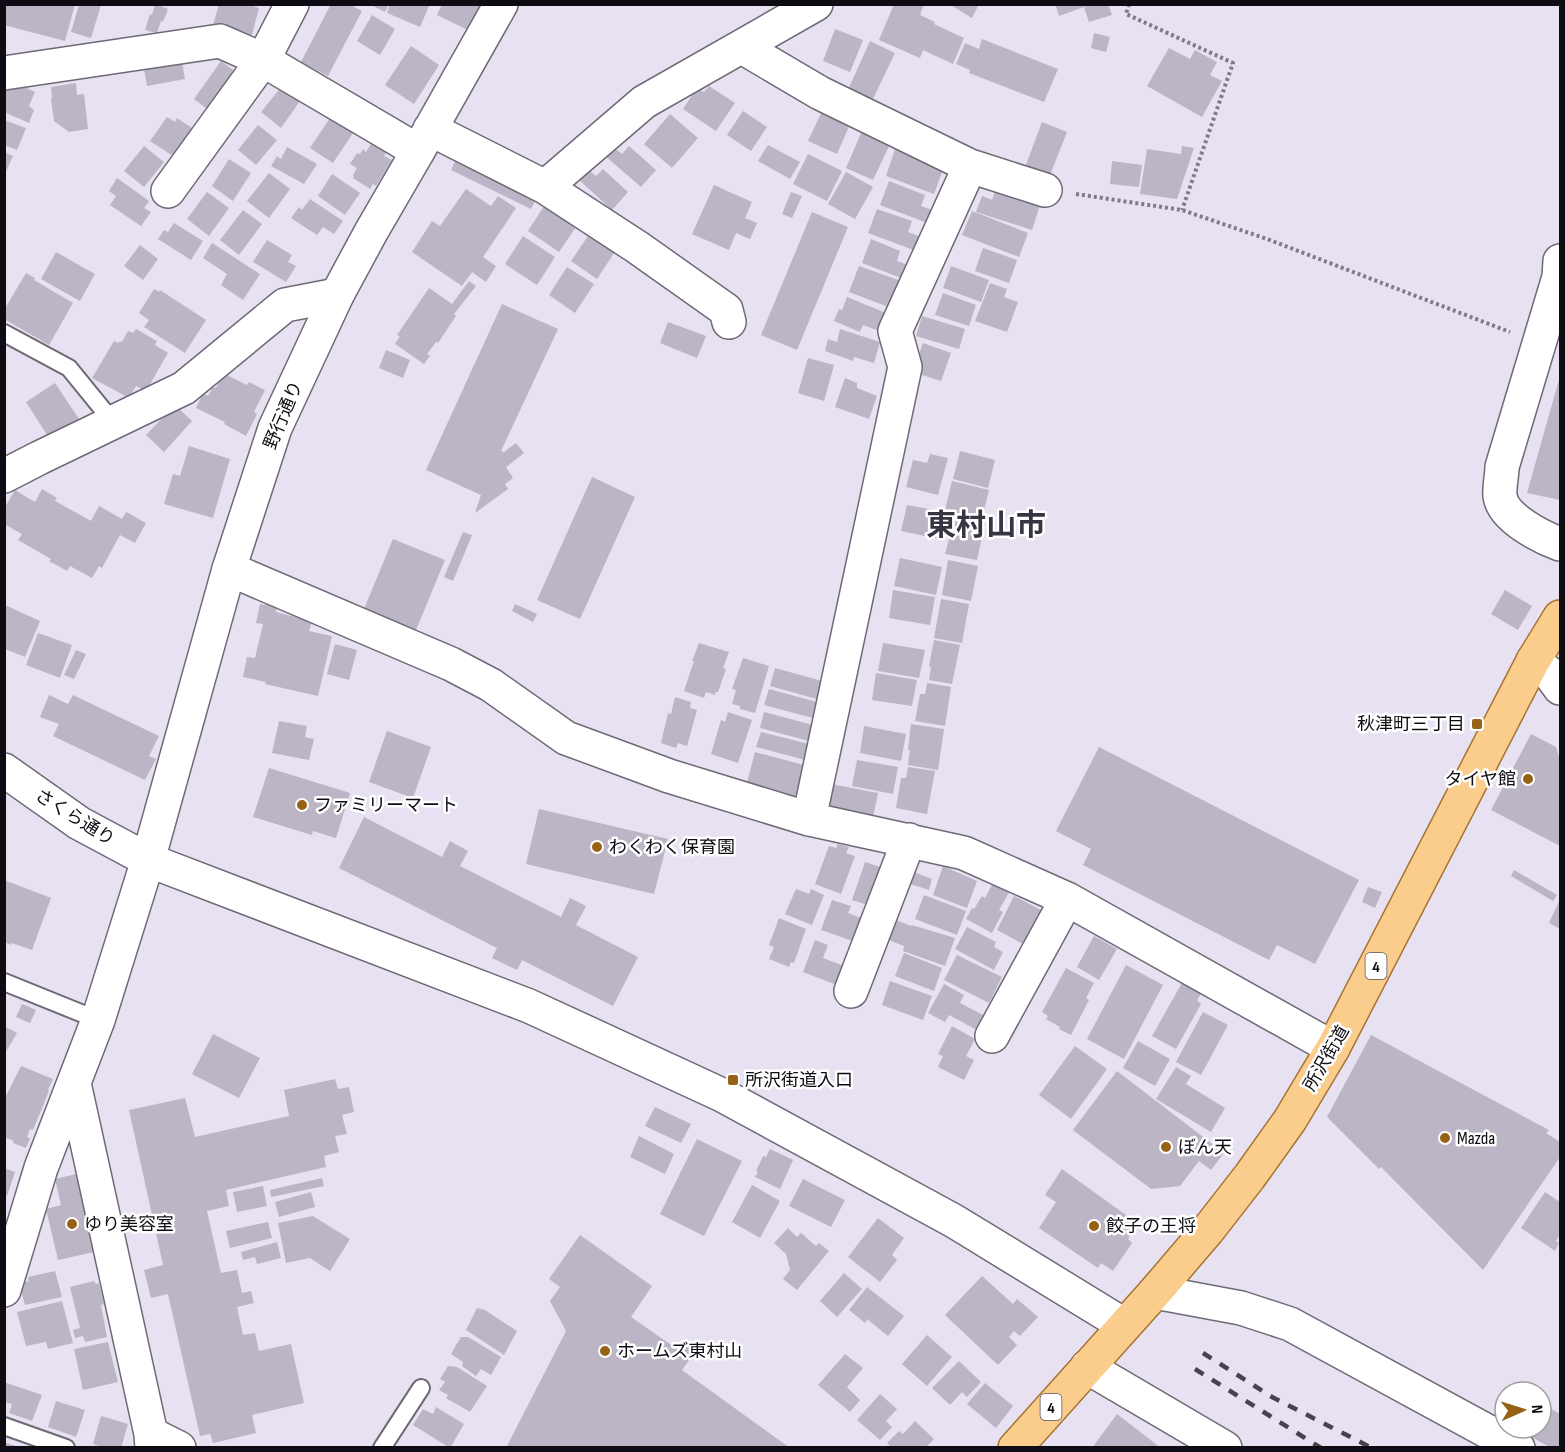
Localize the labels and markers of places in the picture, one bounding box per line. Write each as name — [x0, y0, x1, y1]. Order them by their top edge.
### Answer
place label: 秋津町三丁目 — [1357, 714, 1465, 735]
marker: 秋津町三丁目 — [1470, 717, 1484, 731]
place label: タイヤ館 — [1445, 769, 1516, 790]
marker: タイヤ館 — [1521, 772, 1535, 786]
place label: ファミリーマート — [314, 795, 458, 816]
marker: ファミリーマート — [295, 798, 309, 812]
place label: わくわく保育園 — [609, 837, 735, 858]
marker: わくわく保育園 — [590, 840, 604, 854]
place label: 所沢街道入口 — [745, 1070, 853, 1091]
marker: 所沢街道入口 — [726, 1073, 740, 1087]
place label: Mazda — [1457, 1128, 1495, 1149]
marker: Mazda — [1438, 1131, 1452, 1145]
place label: ぼん天 — [1178, 1137, 1232, 1158]
marker: ぼん天 — [1159, 1140, 1173, 1154]
place label: ゆり美容室 — [84, 1214, 174, 1235]
place label: 餃子の王将 — [1106, 1216, 1196, 1237]
marker: ゆり美容室 — [65, 1217, 79, 1231]
marker: 餃子の王将 — [1087, 1219, 1101, 1233]
place label: ホームズ東村山 — [617, 1341, 742, 1362]
marker: ホームズ東村山 — [598, 1344, 612, 1358]

